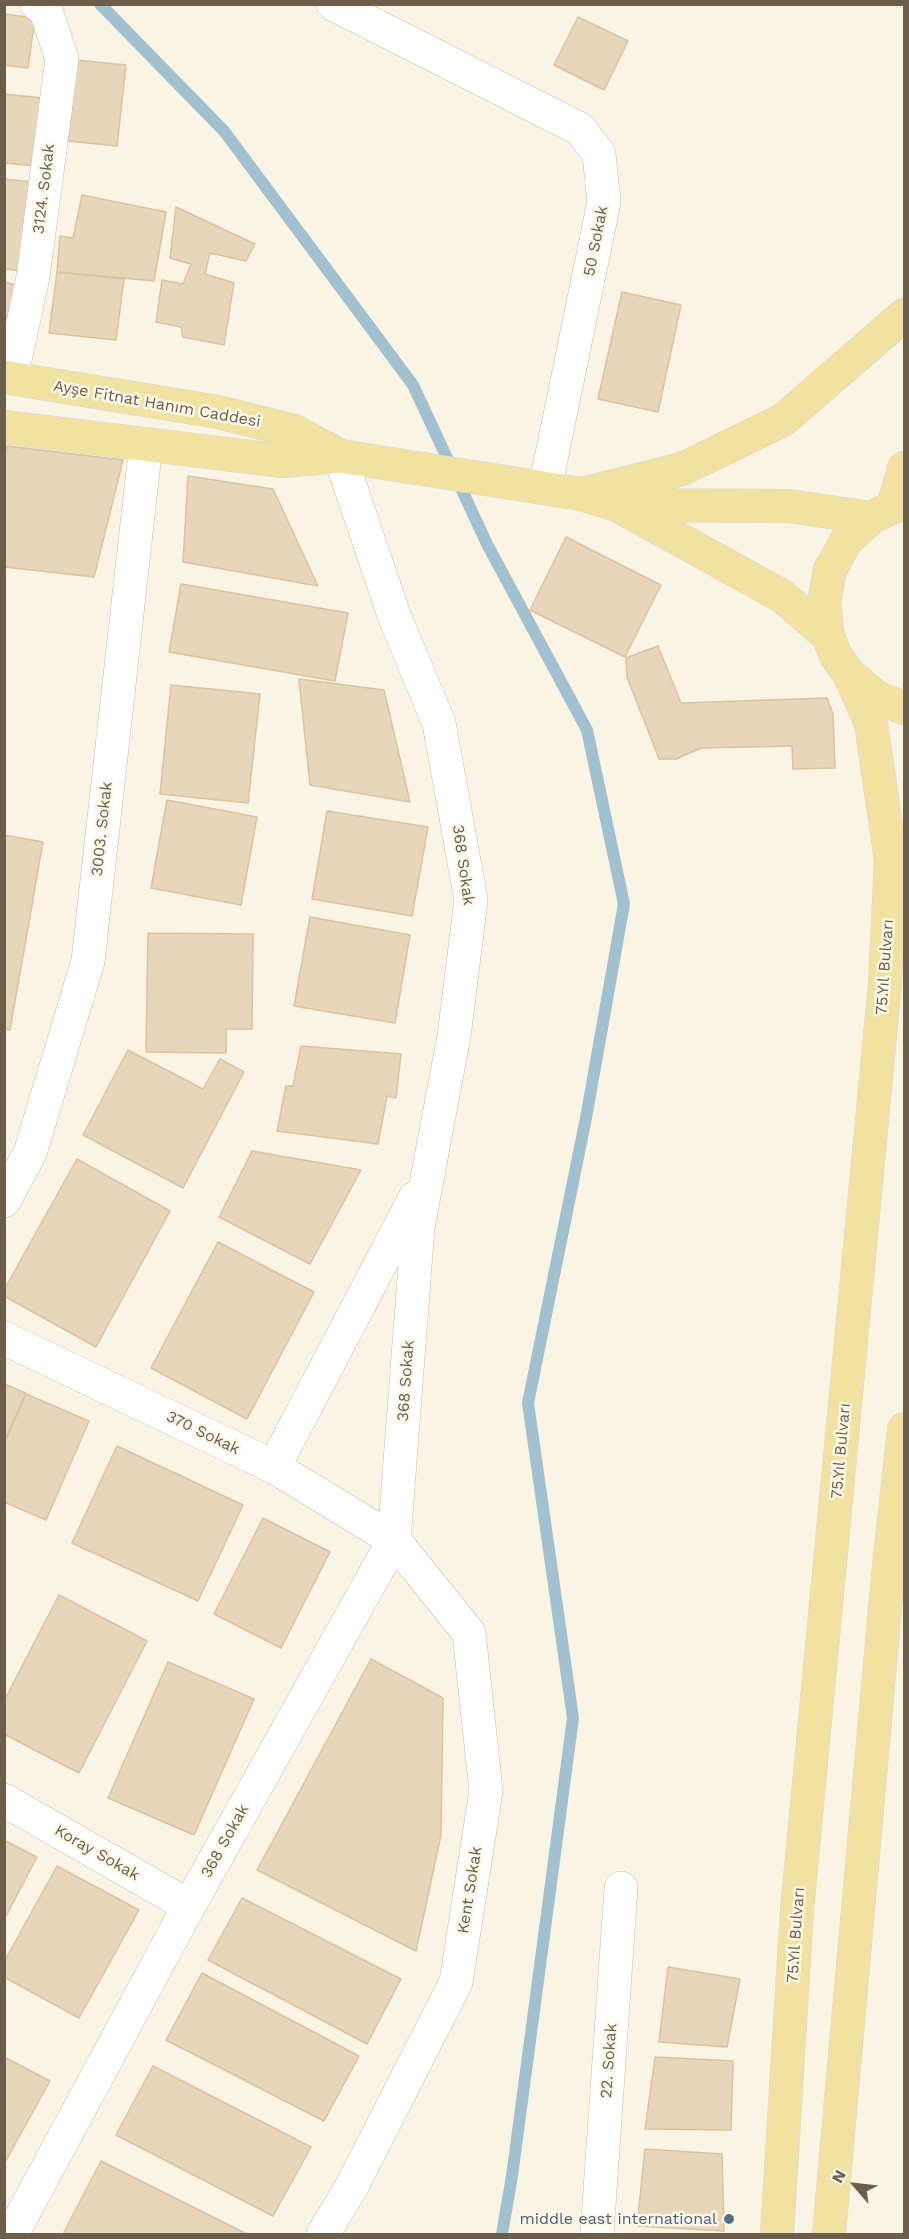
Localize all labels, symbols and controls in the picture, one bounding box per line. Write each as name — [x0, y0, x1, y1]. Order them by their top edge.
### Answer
street label: 3124. Sokak — [29, 143, 59, 235]
street label: 50 Sokak — [580, 204, 612, 278]
street label: Ayşe Fitnat Hanım Caddesi — [52, 376, 262, 432]
street label: 3003. Sokak — [87, 781, 117, 877]
street label: 368 Sokak — [448, 823, 478, 907]
street label: 75.Yıl Bulvarı — [872, 918, 898, 1016]
street label: 368 Sokak — [394, 1340, 418, 1422]
street label: 75.Yıl Bulvarı — [827, 1402, 855, 1500]
street label: 370 Sokak — [163, 1407, 243, 1459]
street label: 368 Sokak — [197, 1801, 253, 1881]
street label: Koray Sokak — [51, 1821, 143, 1885]
street label: Kent Sokak — [454, 1845, 486, 1935]
street label: 75.Yıl Bulvarı — [783, 1886, 809, 1984]
street label: 22. Sokak — [597, 2023, 621, 2099]
north arrow — [825, 2155, 885, 2215]
text: N — [827, 2167, 850, 2186]
place label: middle east international — [519, 2209, 717, 2229]
marker: middle east international — [722, 2212, 736, 2226]

